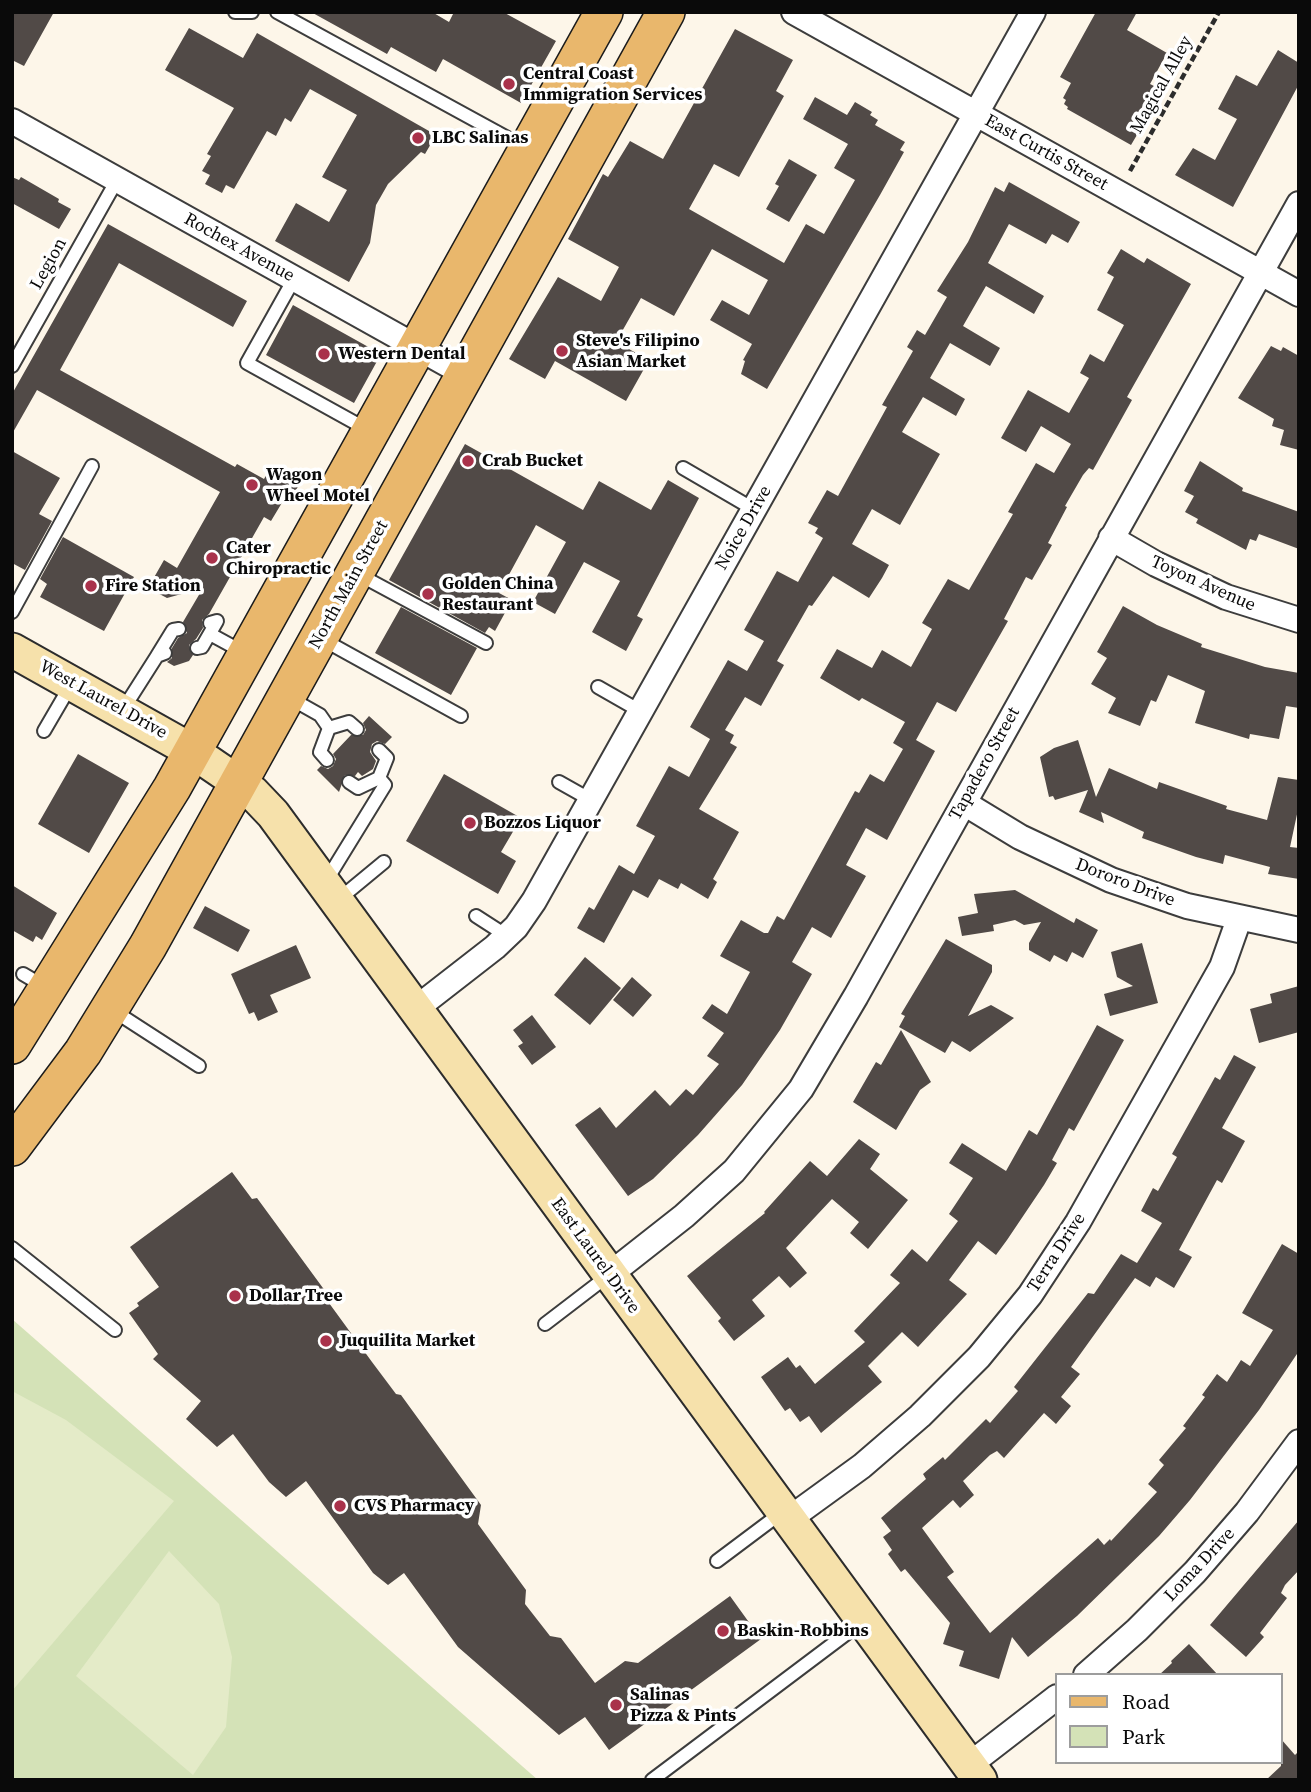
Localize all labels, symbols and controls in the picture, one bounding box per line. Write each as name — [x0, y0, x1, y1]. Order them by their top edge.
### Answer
street label: Magical Alley — [1126, 33, 1198, 137]
place label: Central Coast Immigration Services — [523, 63, 702, 106]
marker: Central Coast Immigration Services — [501, 76, 517, 92]
street label: East Curtis Street — [981, 110, 1111, 196]
place label: LBC Salinas — [432, 127, 529, 149]
marker: LBC Salinas — [410, 130, 426, 146]
street label: Rochex Avenue — [180, 209, 298, 287]
street label: Legion — [26, 235, 72, 293]
place label: Steve's Filipino Asian Market — [576, 330, 700, 372]
place label: Western Dental — [338, 343, 466, 365]
marker: Steve's Filipino Asian Market — [554, 343, 570, 359]
marker: Western Dental — [316, 346, 332, 362]
place label: Crab Bucket — [482, 450, 583, 472]
marker: Crab Bucket — [460, 453, 476, 469]
place label: Wagon Wheel Motel — [266, 464, 370, 506]
marker: Wagon Wheel Motel — [244, 477, 260, 493]
street label: Noice Drive — [711, 482, 777, 574]
street label: North Main Street — [305, 517, 393, 653]
place label: Cater Chiropractic — [226, 537, 331, 580]
marker: Cater Chiropractic — [204, 550, 220, 566]
street label: Toyon Avenue — [1147, 551, 1259, 617]
place label: Golden China Restaurant — [442, 573, 554, 616]
place label: Fire Station — [105, 575, 201, 597]
marker: Fire Station — [83, 578, 99, 594]
marker: Golden China Restaurant — [420, 586, 436, 602]
street label: West Laurel Drive — [35, 656, 171, 744]
street label: Tapadero Street — [945, 704, 1025, 824]
place label: Bozzos Liquor — [484, 812, 601, 834]
marker: Bozzos Liquor — [462, 815, 478, 831]
street label: Dororo Drive — [1072, 854, 1178, 912]
street label: East Laurel Drive — [546, 1194, 644, 1318]
street label: Terra Drive — [1023, 1209, 1091, 1297]
place label: Dollar Tree — [249, 1285, 343, 1307]
marker: Dollar Tree — [227, 1288, 243, 1304]
place label: Juquilita Market — [340, 1330, 475, 1352]
marker: Juquilita Market — [318, 1333, 334, 1349]
place label: CVS Pharmacy — [354, 1495, 474, 1517]
marker: CVS Pharmacy — [332, 1498, 348, 1514]
street label: Loma Drive — [1160, 1523, 1240, 1607]
place label: Baskin-Robbins — [737, 1620, 869, 1642]
marker: Baskin-Robbins — [715, 1623, 731, 1639]
legend — [1056, 1673, 1283, 1764]
place label: Salinas Pizza & Pints — [630, 1684, 736, 1726]
text: Road — [1122, 1687, 1170, 1716]
marker: Salinas Pizza & Pints — [608, 1697, 624, 1713]
text: Park — [1122, 1722, 1165, 1751]

